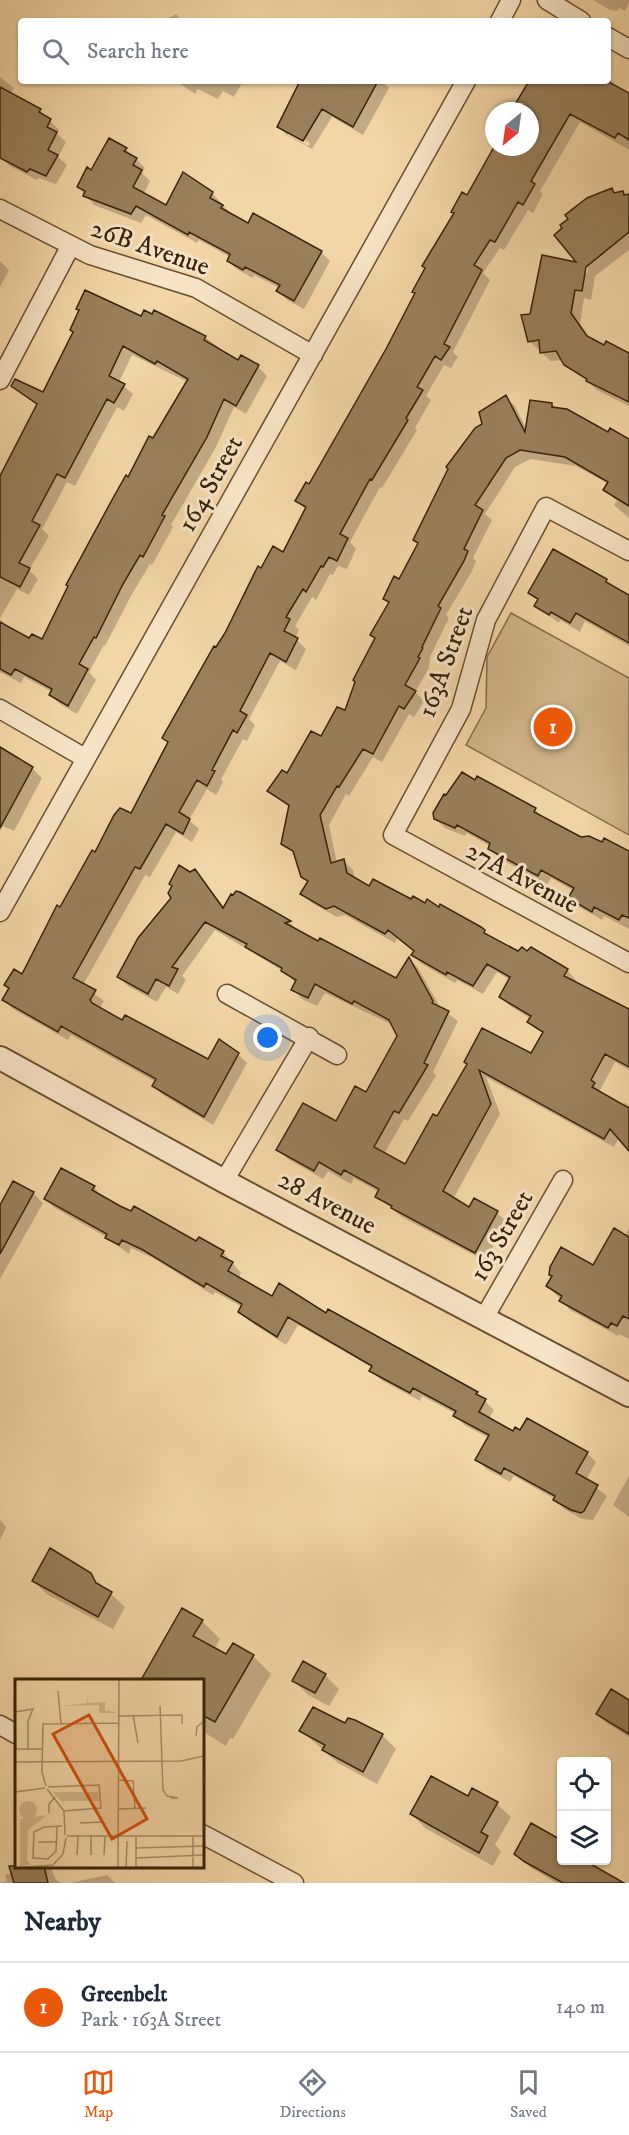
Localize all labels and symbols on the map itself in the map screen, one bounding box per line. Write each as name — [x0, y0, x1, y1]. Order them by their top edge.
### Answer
north arrow — [485, 102, 539, 156]
street label: 26B Avenue — [86, 212, 214, 284]
street label: 164 Street — [171, 430, 251, 538]
street label: 163A Street — [411, 602, 481, 722]
pin: 1 — [534, 704, 572, 750]
street label: 27A Avenue — [460, 835, 584, 921]
your location — [253, 1023, 282, 1052]
street label: 28 Avenue — [272, 1163, 382, 1243]
street label: 163 Street — [463, 1185, 541, 1287]
inset map — [15, 1679, 204, 1868]

